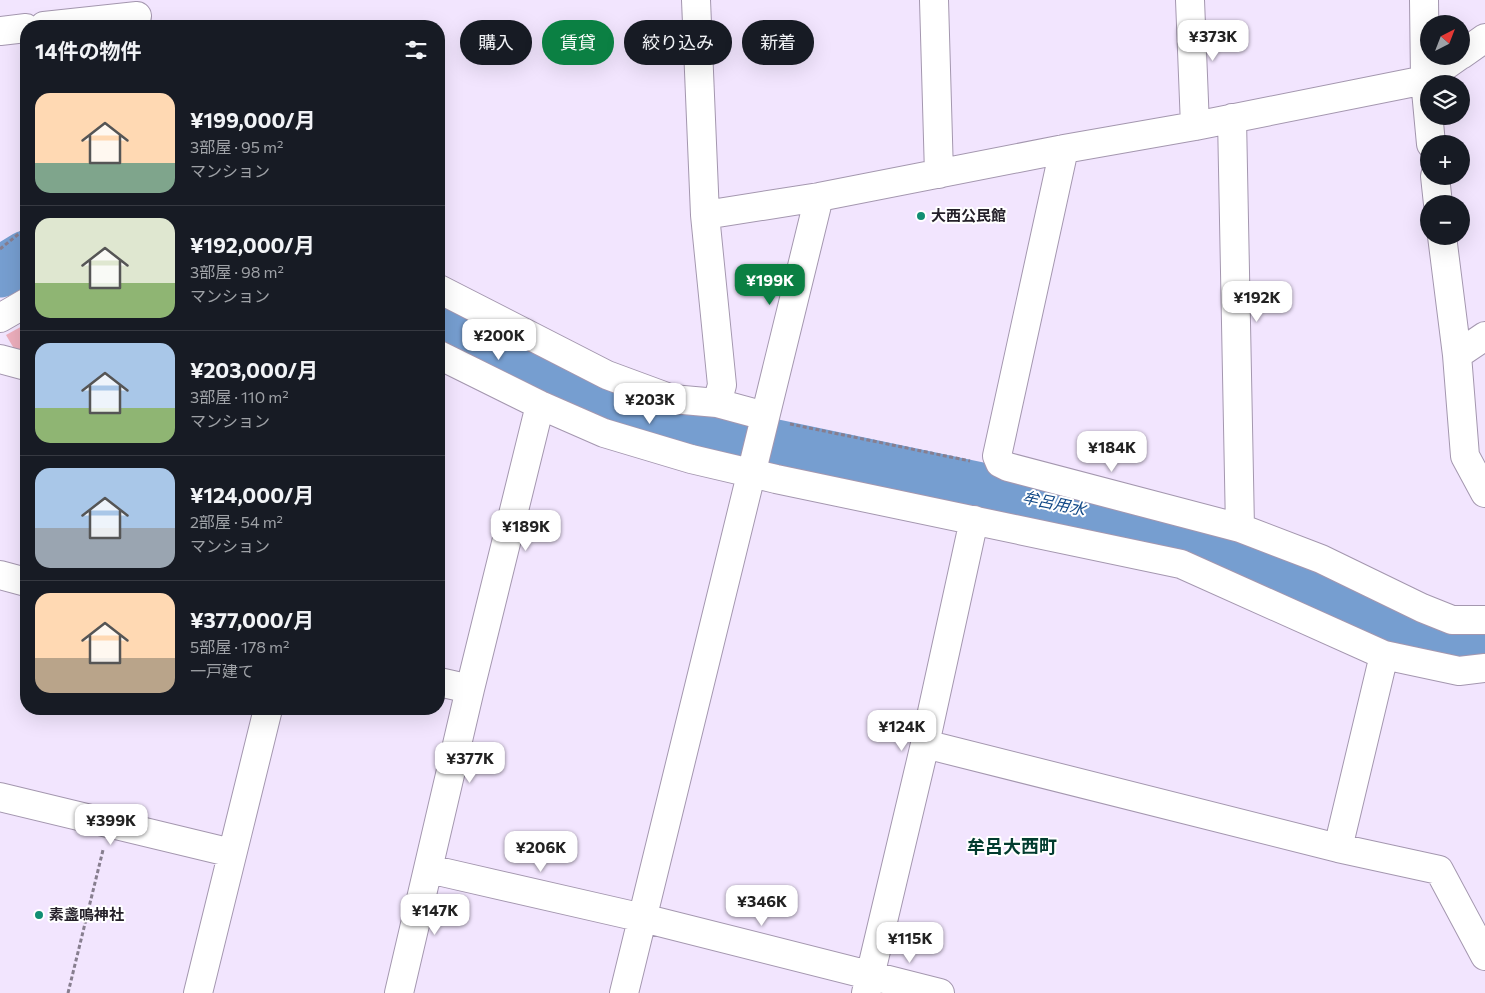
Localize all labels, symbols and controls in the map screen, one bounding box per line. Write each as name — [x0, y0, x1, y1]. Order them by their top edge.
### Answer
north arrow — [1420, 15, 1470, 65]
map controls — [1420, 15, 1470, 245]
chip: 購入 — [460, 20, 532, 65]
chip: 賃貸 — [542, 20, 614, 65]
chip: 絞り込み — [624, 20, 732, 65]
chip: 新着 — [742, 20, 814, 65]
pin: ¥373K — [1178, 20, 1248, 62]
text: ¥373K — [1189, 26, 1237, 45]
icon: filters — [402, 36, 430, 64]
text: 14件の物件 — [35, 38, 141, 63]
button: layers — [1420, 75, 1470, 125]
text: ¥199,000/月 — [190, 107, 316, 132]
icon: home — [75, 113, 135, 173]
button: + — [1420, 135, 1470, 185]
text: 3部屋 · 95 m² — [190, 137, 283, 156]
text: マンション — [190, 161, 270, 180]
button: − — [1420, 195, 1470, 245]
place label: 大西公民館 — [931, 206, 1006, 224]
marker: 大西公民館 — [915, 210, 927, 222]
text: ¥192,000/月 — [190, 232, 315, 257]
icon: home — [75, 238, 135, 298]
text: 3部屋 · 98 m² — [190, 262, 284, 281]
pin: ¥199K — [735, 264, 805, 306]
text: ¥199K — [746, 270, 794, 289]
pin: ¥192K — [1222, 280, 1292, 323]
text: マンション — [190, 286, 270, 305]
text: ¥192K — [1233, 287, 1281, 306]
pin: ¥200K — [464, 318, 534, 361]
text: ¥200K — [473, 325, 525, 344]
text: ¥203,000/月 — [190, 357, 318, 382]
icon: home — [75, 363, 135, 423]
pin: ¥203K — [615, 382, 685, 425]
text: 3部屋 · 110 m² — [190, 387, 289, 406]
text: ¥203K — [625, 389, 675, 408]
text: マンション — [190, 411, 270, 430]
pin: ¥184K — [1077, 430, 1147, 473]
text: ¥184K — [1088, 437, 1136, 456]
text: ¥124,000/月 — [190, 482, 314, 507]
water label: 牟呂用水 — [1021, 487, 1089, 519]
icon: home — [75, 488, 135, 548]
pin: ¥189K — [491, 510, 561, 552]
text: 2部屋 · 54 m² — [190, 512, 283, 531]
text: ¥189K — [502, 516, 550, 535]
text: マンション — [190, 536, 270, 555]
text: ¥377,000/月 — [190, 607, 314, 632]
icon: home — [75, 613, 135, 673]
text: 5部屋 · 178 m² — [190, 637, 290, 656]
text: 一戸建て — [190, 661, 254, 680]
pin: ¥124K — [867, 710, 937, 752]
text: ¥124K — [878, 716, 926, 735]
pin: ¥377K — [435, 742, 505, 784]
text: ¥377K — [446, 748, 494, 767]
pin: ¥399K — [76, 804, 146, 846]
text: ¥399K — [86, 810, 136, 829]
pin: ¥206K — [506, 830, 576, 873]
district label: 牟呂大西町 — [967, 835, 1057, 857]
text: ¥206K — [516, 837, 567, 856]
pin: ¥346K — [727, 884, 797, 927]
text: ¥346K — [737, 891, 787, 910]
pin: ¥147K — [400, 894, 470, 936]
text: ¥147K — [412, 900, 458, 919]
place label: 素盞嗚神社 — [49, 905, 124, 923]
marker: 素盞嗚神社 — [33, 909, 45, 921]
pin: ¥115K — [875, 922, 945, 964]
text: ¥115K — [887, 928, 933, 947]

